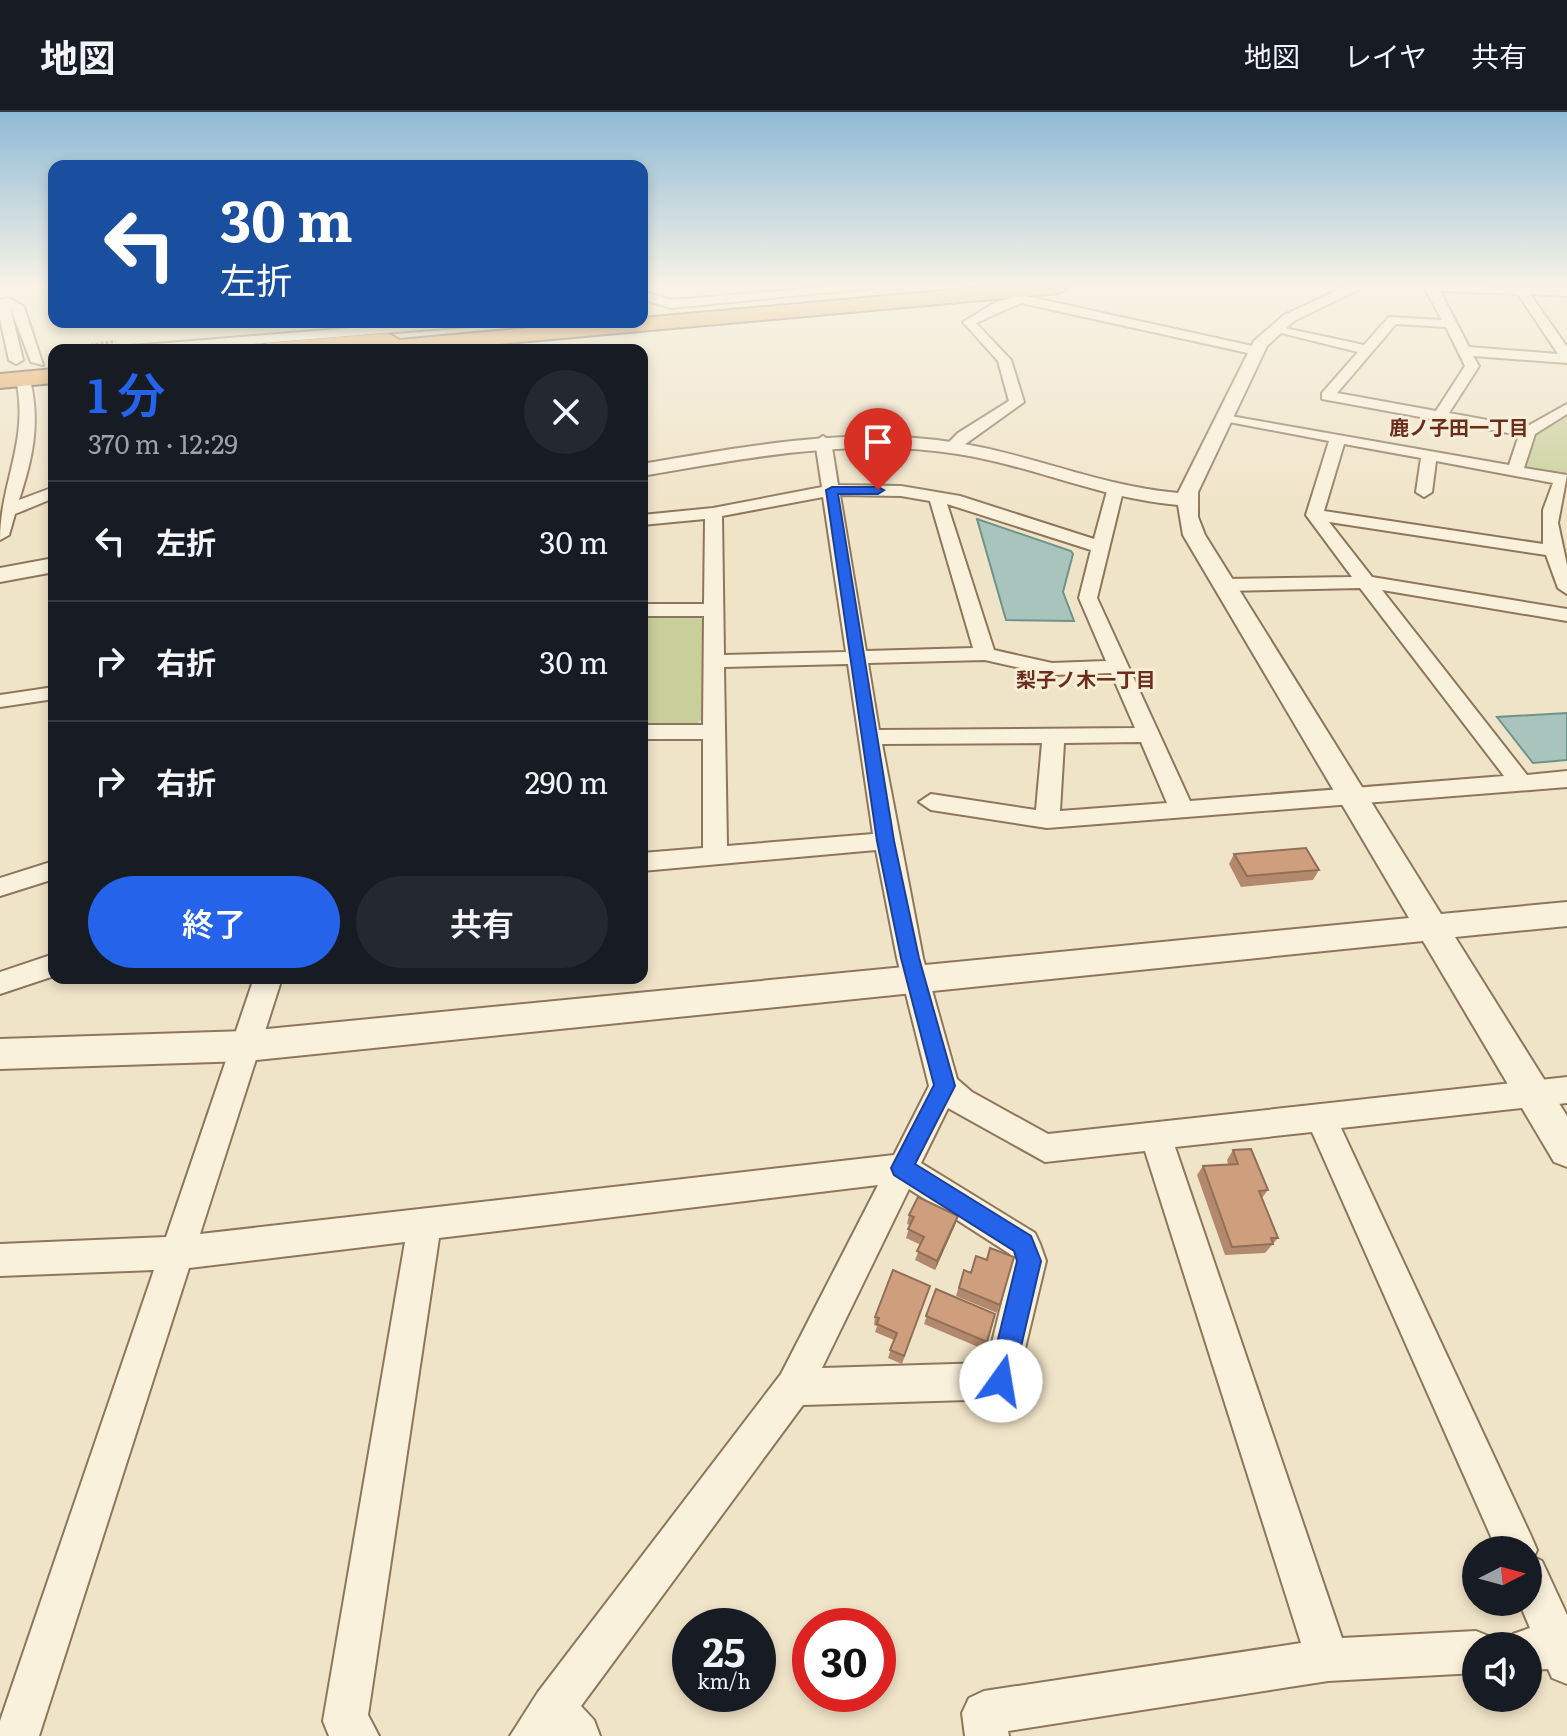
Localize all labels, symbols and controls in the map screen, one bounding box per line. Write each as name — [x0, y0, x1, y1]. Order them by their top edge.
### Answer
text: 地図 — [40, 27, 116, 84]
text: 地図 — [1244, 34, 1300, 76]
text: レイヤ — [1344, 34, 1427, 76]
text: 共有 — [1471, 34, 1527, 76]
text: 30 m — [220, 176, 353, 259]
icon: left — [88, 192, 192, 296]
text: 左折 — [220, 252, 292, 305]
text: 1 分 — [88, 357, 165, 428]
button: close — [524, 370, 608, 454]
pin — [844, 408, 912, 490]
district label: 鹿ノ子田一丁目 — [1389, 411, 1529, 441]
icon: arrive — [856, 420, 900, 464]
text: 370 m · 12:29 — [88, 423, 238, 462]
icon: left — [88, 519, 132, 563]
text: 左折 — [156, 519, 216, 563]
text: 30 m — [539, 519, 608, 563]
icon: right — [88, 639, 132, 683]
text: 右折 — [156, 639, 216, 683]
text: 30 m — [539, 639, 608, 683]
district label: 梨子ノ木一丁目 — [1016, 663, 1156, 693]
icon: right — [88, 759, 132, 803]
text: 右折 — [156, 759, 216, 803]
text: 290 m — [525, 759, 608, 803]
button: 終了 — [88, 876, 340, 968]
button: 共有 — [356, 876, 608, 968]
position arrow — [959, 1339, 1043, 1423]
north arrow — [1462, 1536, 1542, 1616]
map controls — [1462, 1536, 1542, 1712]
speed limit sign: 30 — [792, 1608, 896, 1712]
text: 25 — [702, 1620, 746, 1679]
button: sound — [1462, 1632, 1542, 1712]
text: km/h — [697, 1665, 751, 1695]

